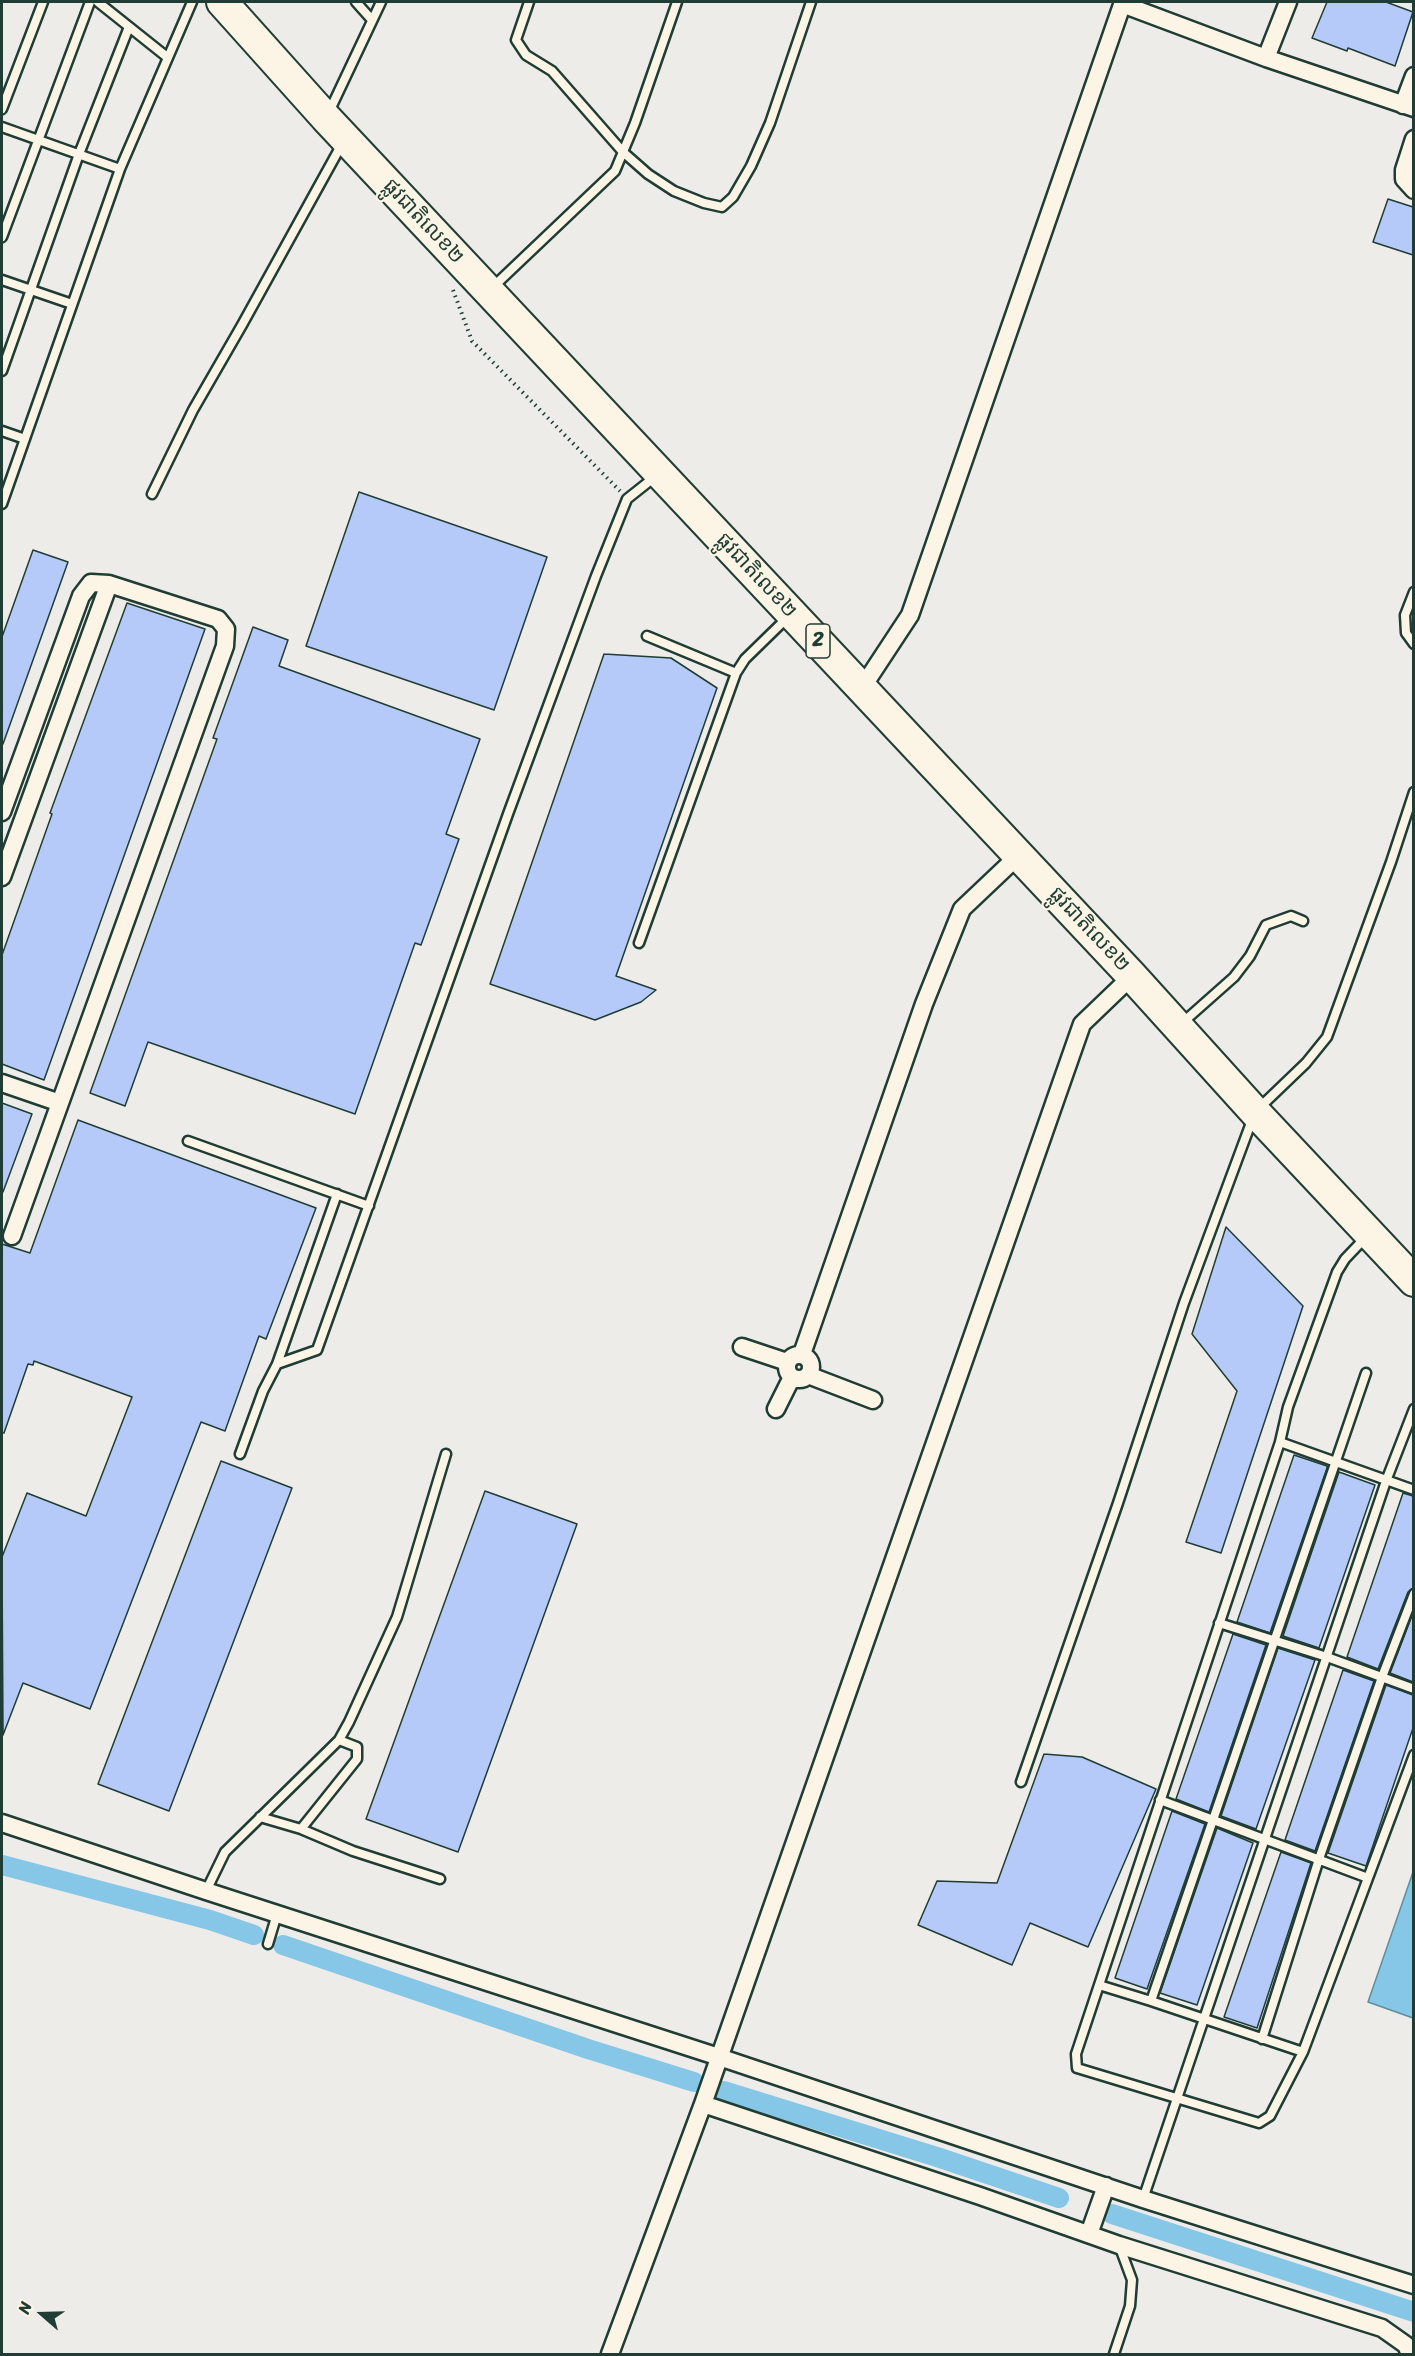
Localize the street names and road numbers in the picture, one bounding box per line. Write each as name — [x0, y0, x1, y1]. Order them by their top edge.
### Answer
street label: ផ្លូវជាតិលេខ២ — [377, 174, 469, 270]
street label: ផ្លូវជាតិលេខ២ — [710, 528, 802, 624]
road number: 2 — [806, 624, 830, 658]
street label: ផ្លូវជាតិលេខ២ — [1043, 882, 1135, 978]

